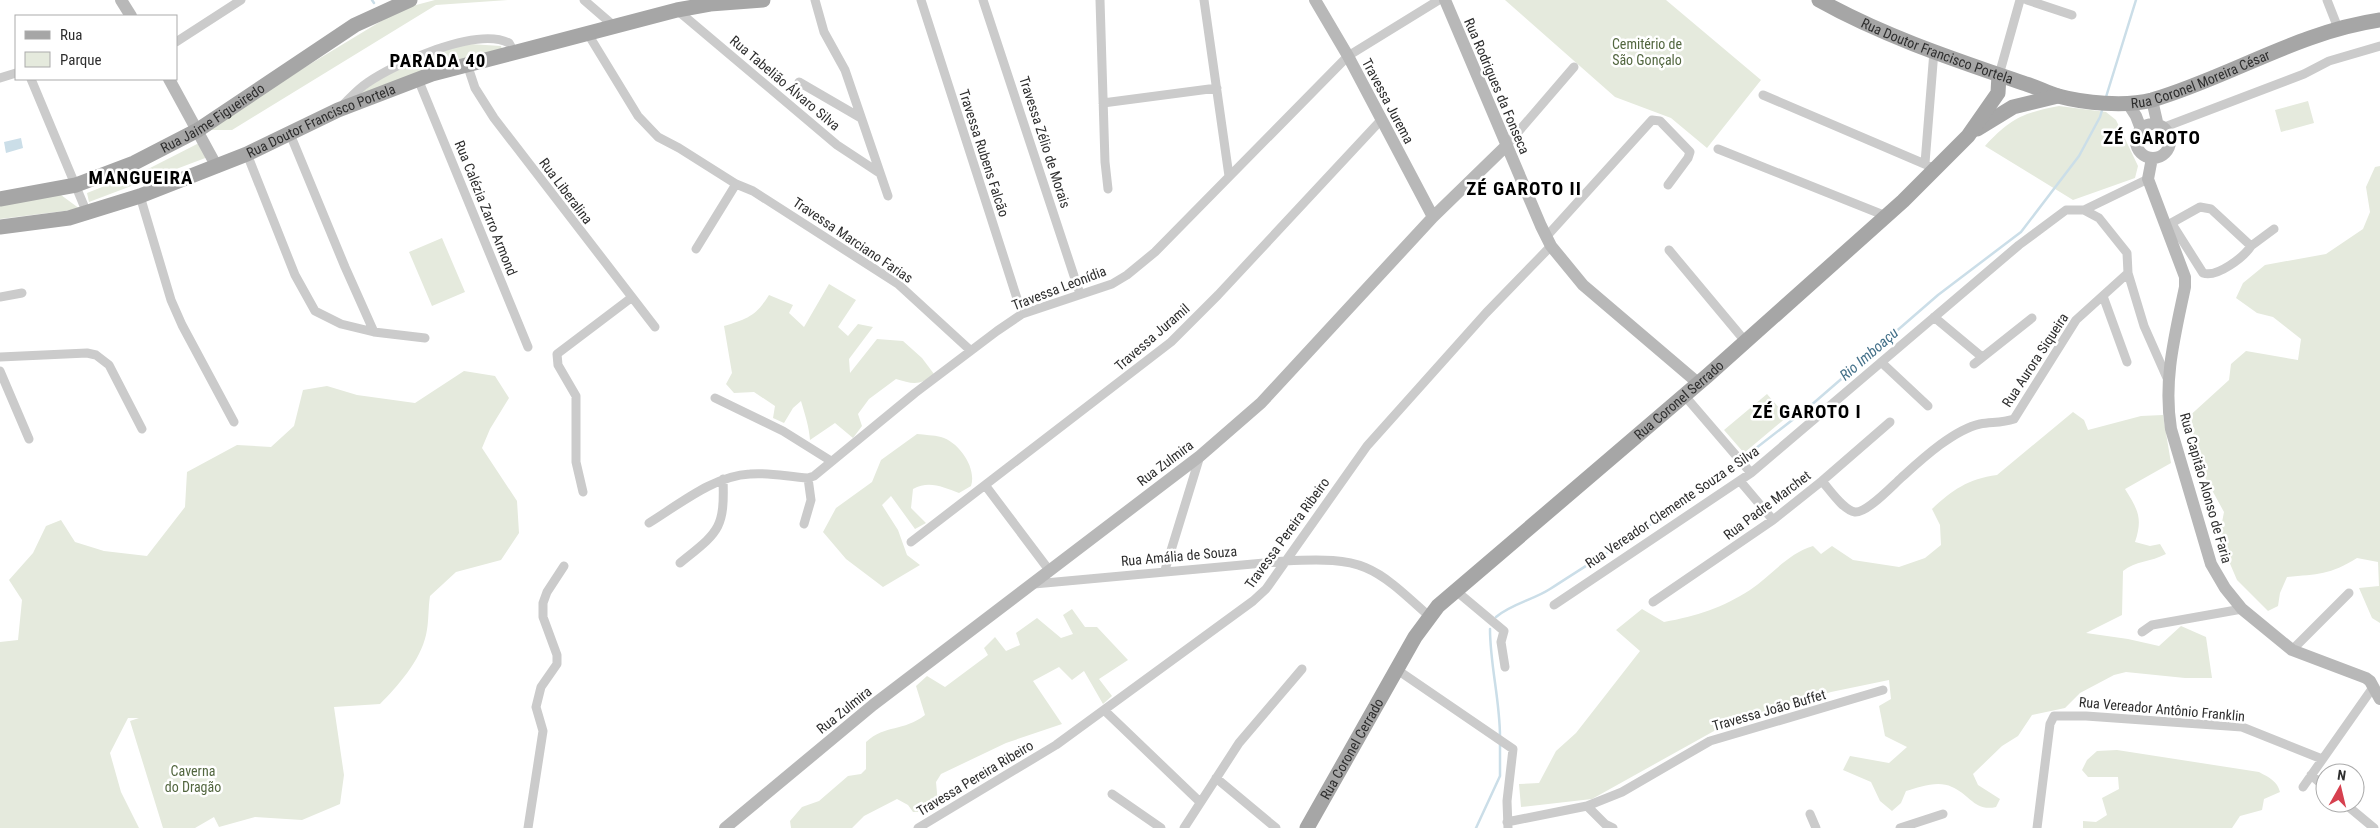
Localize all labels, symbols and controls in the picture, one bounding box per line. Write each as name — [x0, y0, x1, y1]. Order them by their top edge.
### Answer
legend — [15, 15, 178, 80]
street label: Rua Doutor Francisco Portela — [1859, 15, 2015, 87]
street label: Rua Rodrigues da Fonseca — [1461, 16, 1533, 156]
text: Rua — [60, 26, 82, 44]
street label: Rua Tabelião Álvaro Silva — [727, 32, 844, 134]
park label: Cemitério de São Gonçalo — [1612, 36, 1683, 68]
street label: Rua Coronel Moreira César — [2130, 47, 2272, 111]
district label: PARADA 40 — [390, 49, 486, 72]
text: Parque — [60, 51, 102, 69]
street label: Travessa Jurema — [1359, 56, 1417, 146]
street label: Travessa Zélio de Morais — [1016, 74, 1074, 210]
street label: Rua Jaime Figueiredo — [158, 80, 268, 156]
street label: Rua Doutor Francisco Portela — [244, 81, 398, 161]
street label: Travessa Rubens Falcão — [956, 87, 1012, 219]
district label: ZÉ GAROTO — [2103, 126, 2201, 149]
street label: Rua Calézia Zarro Armond — [452, 138, 520, 278]
street label: Rua Liberalina — [536, 155, 596, 227]
district label: MANGUEIRA — [89, 166, 193, 189]
district label: ZÉ GAROTO II — [1466, 177, 1582, 200]
street label: Travessa Marciano Farias — [790, 194, 916, 286]
street label: Travessa Leonídia — [1010, 263, 1108, 313]
street label: Travessa Juramil — [1111, 300, 1193, 374]
street label: Rua Aurora Siqueira — [1999, 310, 2071, 410]
water label: Rio Imboaçu — [1836, 324, 1902, 384]
street label: Rua Coronel Serrado — [1631, 357, 1727, 443]
district label: ZÉ GAROTO I — [1752, 400, 1862, 423]
street label: Rua Capitão Alonso de Faria — [2177, 411, 2235, 565]
street label: Rua Zulmira — [1134, 437, 1196, 489]
street label: Rua Vereador Clemente Souza e Silva — [1582, 443, 1762, 571]
street label: Rua Padre Marchet — [1720, 467, 1814, 543]
street label: Travessa Pereira Ribeiro — [1241, 474, 1333, 592]
street label: Rua Amália de Souza — [1120, 543, 1238, 569]
street label: Rua Zulmira — [813, 683, 875, 737]
street label: Travessa João Buffet — [1711, 686, 1827, 734]
street label: Rua Vereador Antônio Franklin — [2078, 694, 2246, 724]
street label: Rua Coronel Cerrado — [1317, 695, 1387, 802]
street label: Travessa Pereira Ribeiro — [914, 737, 1036, 819]
park label: Caverna do Dragão — [165, 763, 221, 795]
north arrow — [2315, 763, 2365, 813]
text: N — [2336, 767, 2347, 784]

